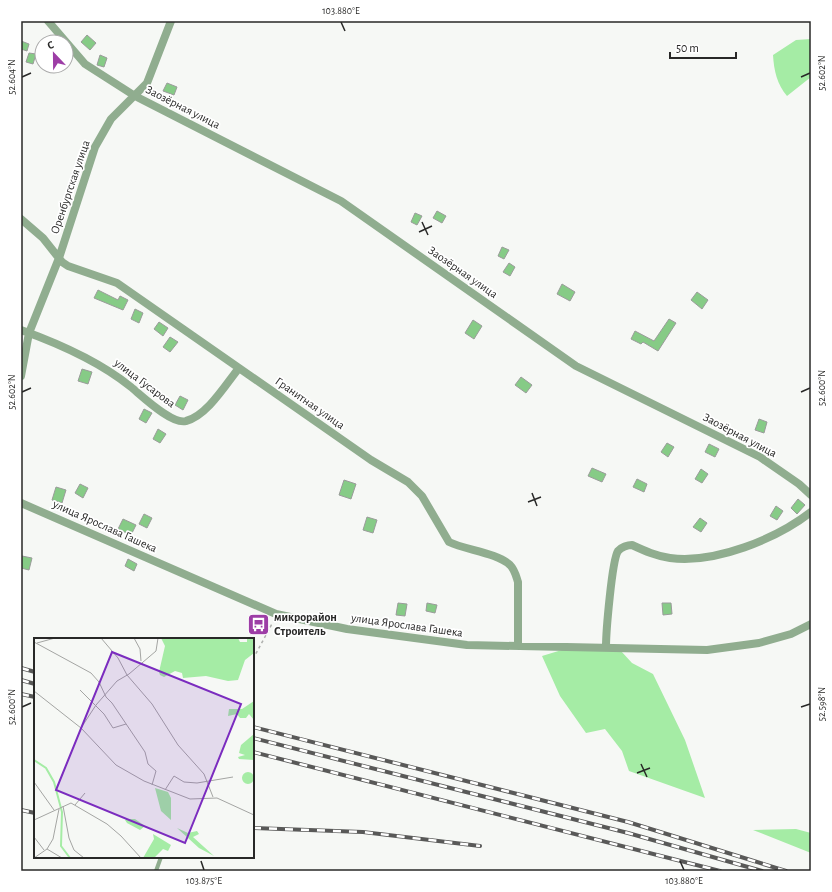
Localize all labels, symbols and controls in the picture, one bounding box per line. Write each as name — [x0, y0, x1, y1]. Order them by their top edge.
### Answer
text: 103.880°E — [322, 6, 360, 16]
north arrow — [34, 34, 74, 74]
scale bar — [670, 34, 736, 60]
text: С — [46, 39, 55, 51]
text: 50 m — [676, 42, 699, 54]
text: 52.602°N — [817, 55, 827, 91]
text: 52.604°N — [7, 59, 17, 95]
street label: Заозёрная улица — [143, 83, 223, 132]
street label: Оренбургская улица — [48, 138, 93, 236]
street label: Заозёрная улица — [426, 244, 500, 301]
street label: улица Гусарова — [111, 356, 178, 411]
text: 52.600°N — [817, 370, 827, 406]
text: 52.602°N — [7, 374, 17, 410]
street label: Гранитная улица — [273, 375, 347, 432]
street label: Заозёрная улица — [701, 411, 779, 461]
street label: улица Ярослава Гашека — [50, 497, 159, 555]
bus stop icon: микрорайон Строитель — [246, 611, 272, 637]
place label: микрорайон Строитель — [274, 611, 337, 637]
street label: улица Ярослава Гашека — [349, 611, 464, 640]
inset map — [34, 638, 254, 858]
text: 52.598°N — [817, 687, 827, 721]
text: 52.600°N — [7, 689, 17, 725]
text: 103.875°E — [186, 876, 222, 886]
text: 103.880°E — [665, 876, 703, 886]

